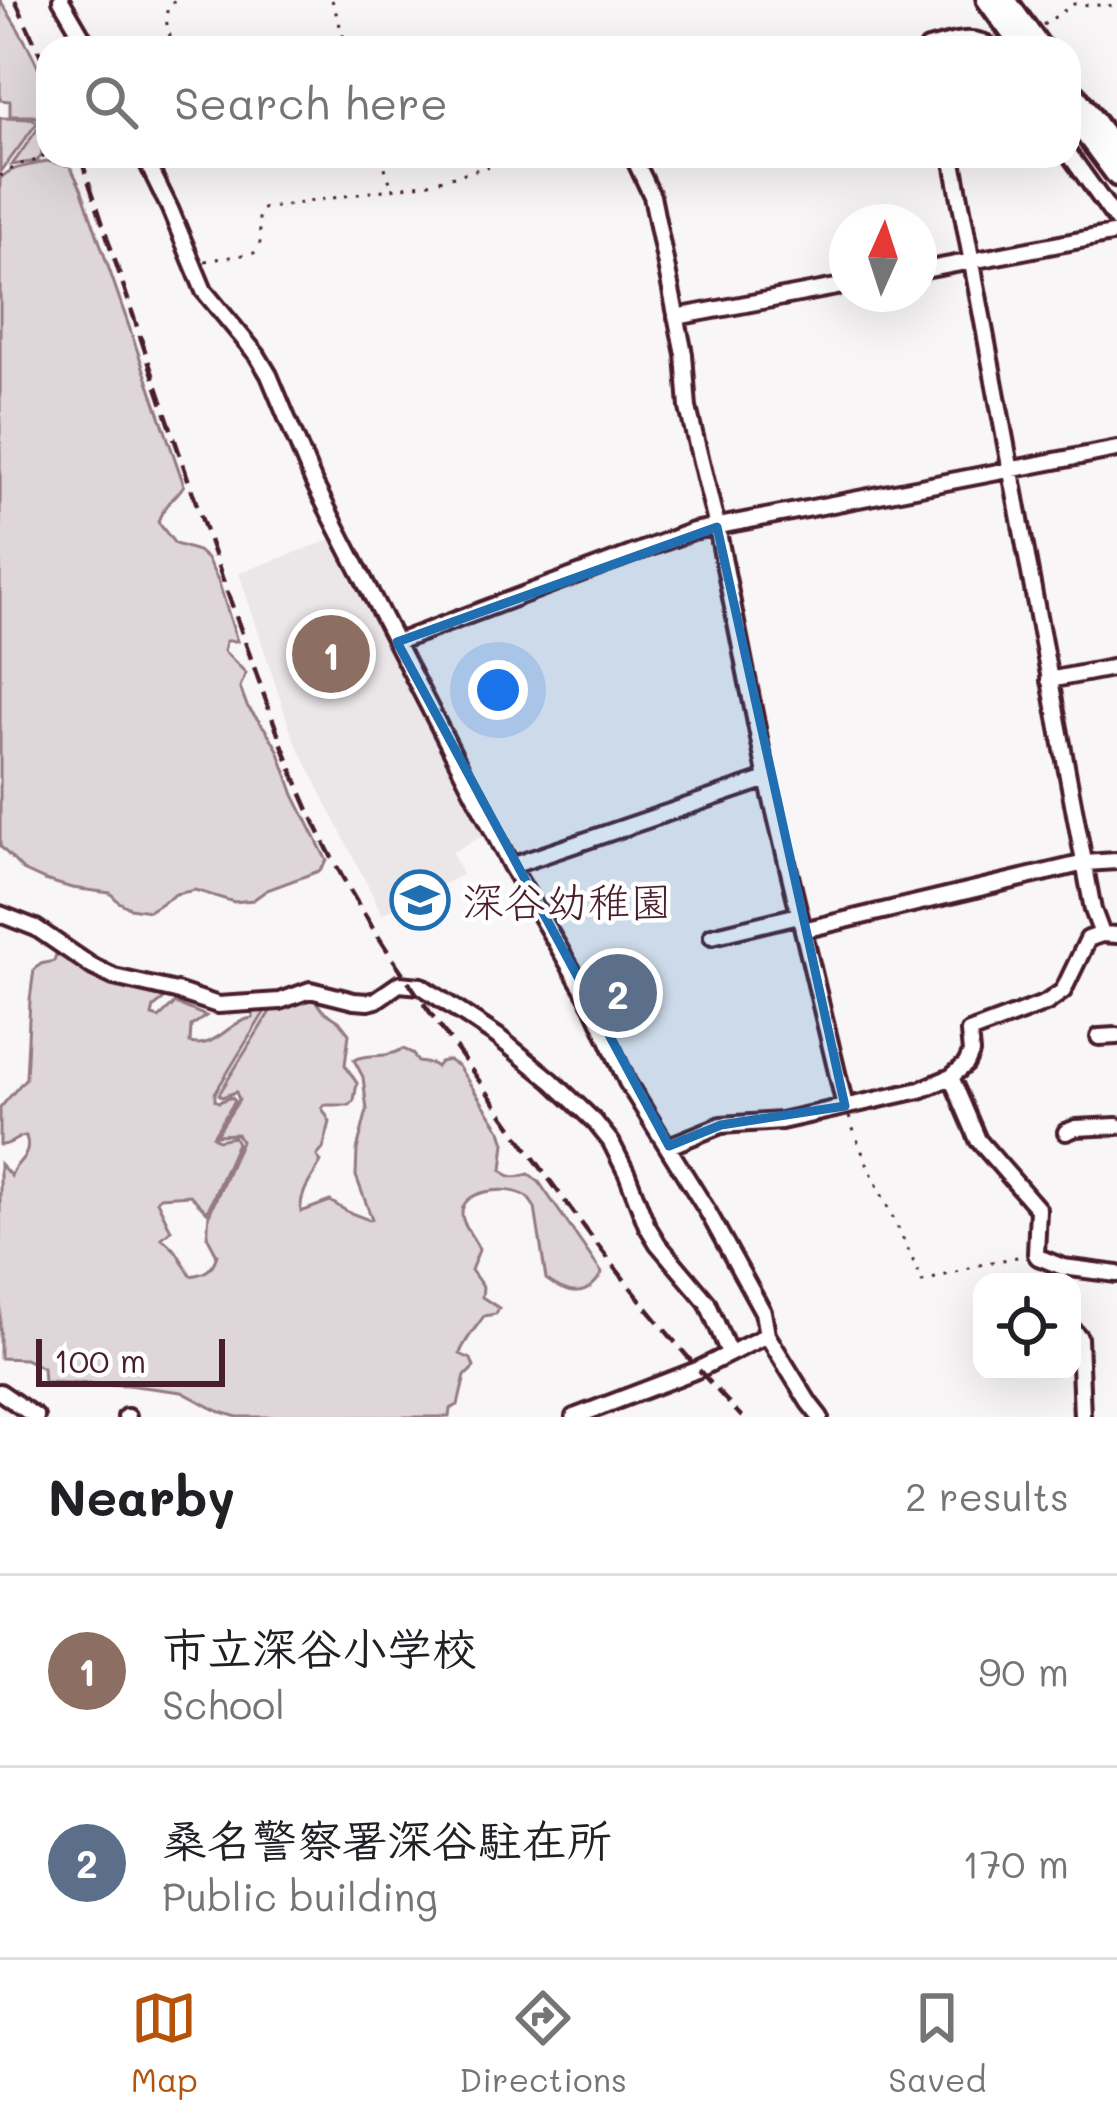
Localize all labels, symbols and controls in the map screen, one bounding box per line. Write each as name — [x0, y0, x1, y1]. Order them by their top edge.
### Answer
search box — [36, 36, 1081, 168]
icon: search — [78, 69, 144, 135]
text: Search here — [174, 73, 448, 131]
north arrow — [829, 204, 937, 312]
pin: 1 — [292, 609, 370, 699]
your location — [468, 660, 528, 720]
school or university icon: 深谷幼稚園 — [389, 869, 451, 931]
place label: 深谷幼稚園 — [462, 873, 672, 928]
pin: 2 — [579, 948, 657, 1038]
map controls — [973, 1273, 1081, 1381]
button: locate — [973, 1273, 1081, 1381]
scale bar — [36, 1333, 225, 1386]
text: 100 m — [54, 1338, 146, 1381]
text: Nearby — [48, 1462, 235, 1529]
text: 2 results — [905, 1470, 1069, 1521]
text: 市立深谷小学校 — [162, 1618, 477, 1676]
text: 1 — [78, 1645, 96, 1696]
text: 90 m — [978, 1645, 1069, 1696]
text: School — [162, 1678, 285, 1729]
text: 桑名警察署深谷駐在所 — [162, 1810, 612, 1868]
text: 2 — [76, 1837, 98, 1888]
text: 170 m — [962, 1837, 1069, 1888]
text: Public building — [162, 1870, 438, 1921]
tab: Map — [131, 1985, 198, 2100]
tab: Directions — [459, 1985, 627, 2100]
tab: Saved — [888, 1985, 986, 2100]

